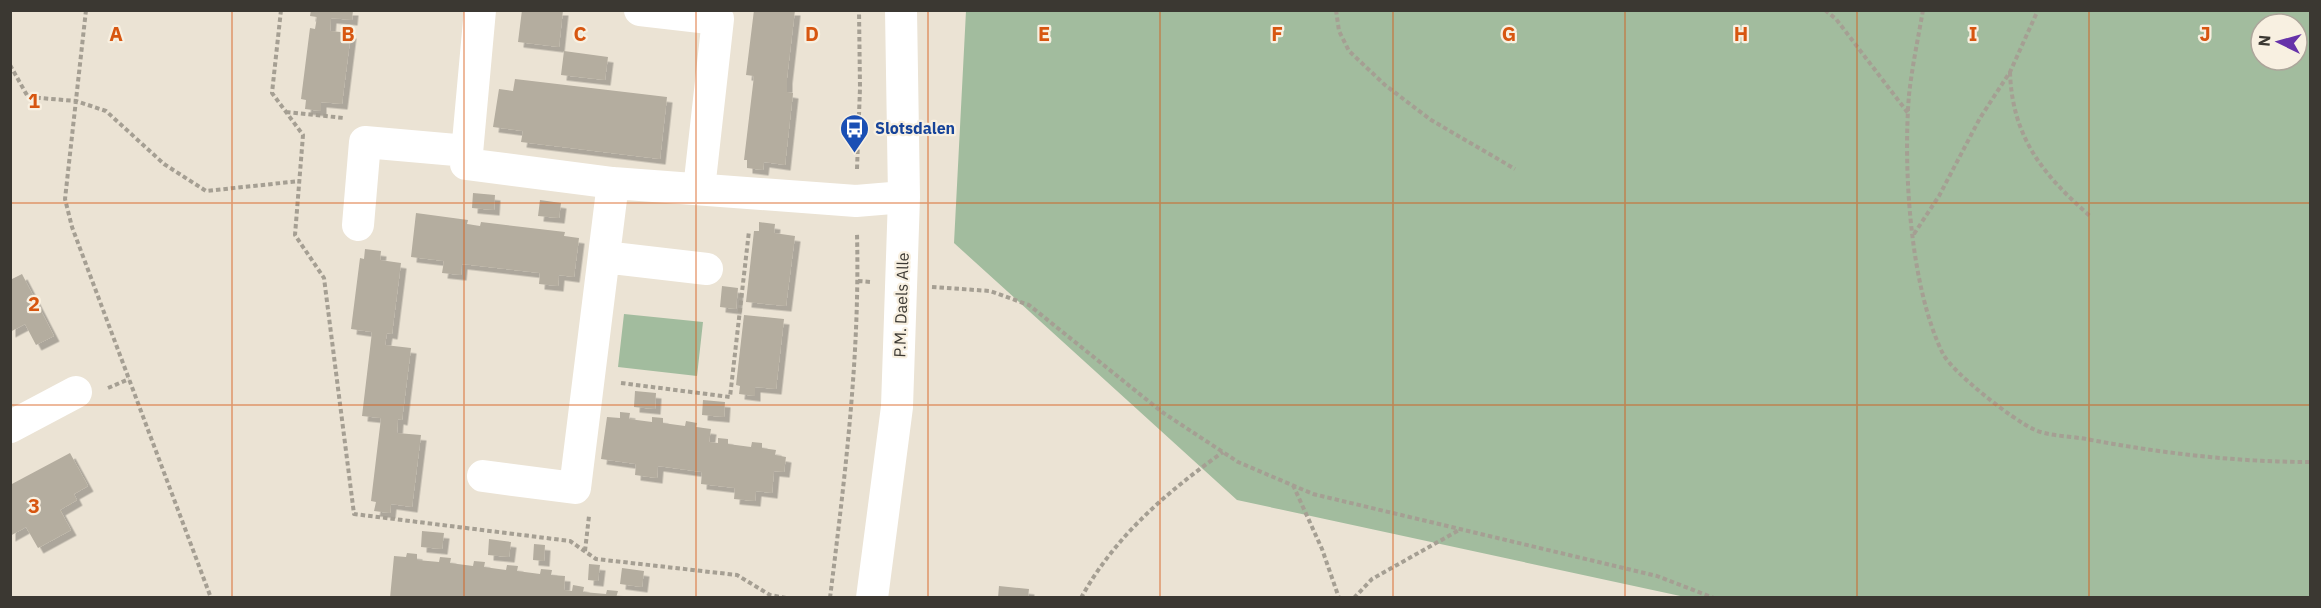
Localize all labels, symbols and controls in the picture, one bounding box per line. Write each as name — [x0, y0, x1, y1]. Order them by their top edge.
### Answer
north arrow — [2249, 12, 2309, 72]
text: A — [109, 20, 123, 47]
text: B — [341, 20, 355, 47]
text: C — [573, 20, 587, 47]
text: D — [805, 20, 819, 47]
text: E — [1038, 20, 1050, 47]
text: F — [1271, 20, 1283, 47]
text: G — [1502, 20, 1516, 47]
text: H — [1734, 20, 1748, 47]
text: I — [1969, 20, 1977, 47]
text: J — [2199, 20, 2211, 47]
text: N — [2254, 34, 2275, 47]
text: 1 — [28, 87, 40, 114]
bus stop icon: Slotsdalen — [838, 112, 870, 154]
place label: Slotsdalen — [875, 118, 955, 138]
street label: P.M. Daels Alle — [889, 252, 913, 358]
text: 2 — [28, 290, 40, 317]
text: 3 — [28, 492, 40, 519]

